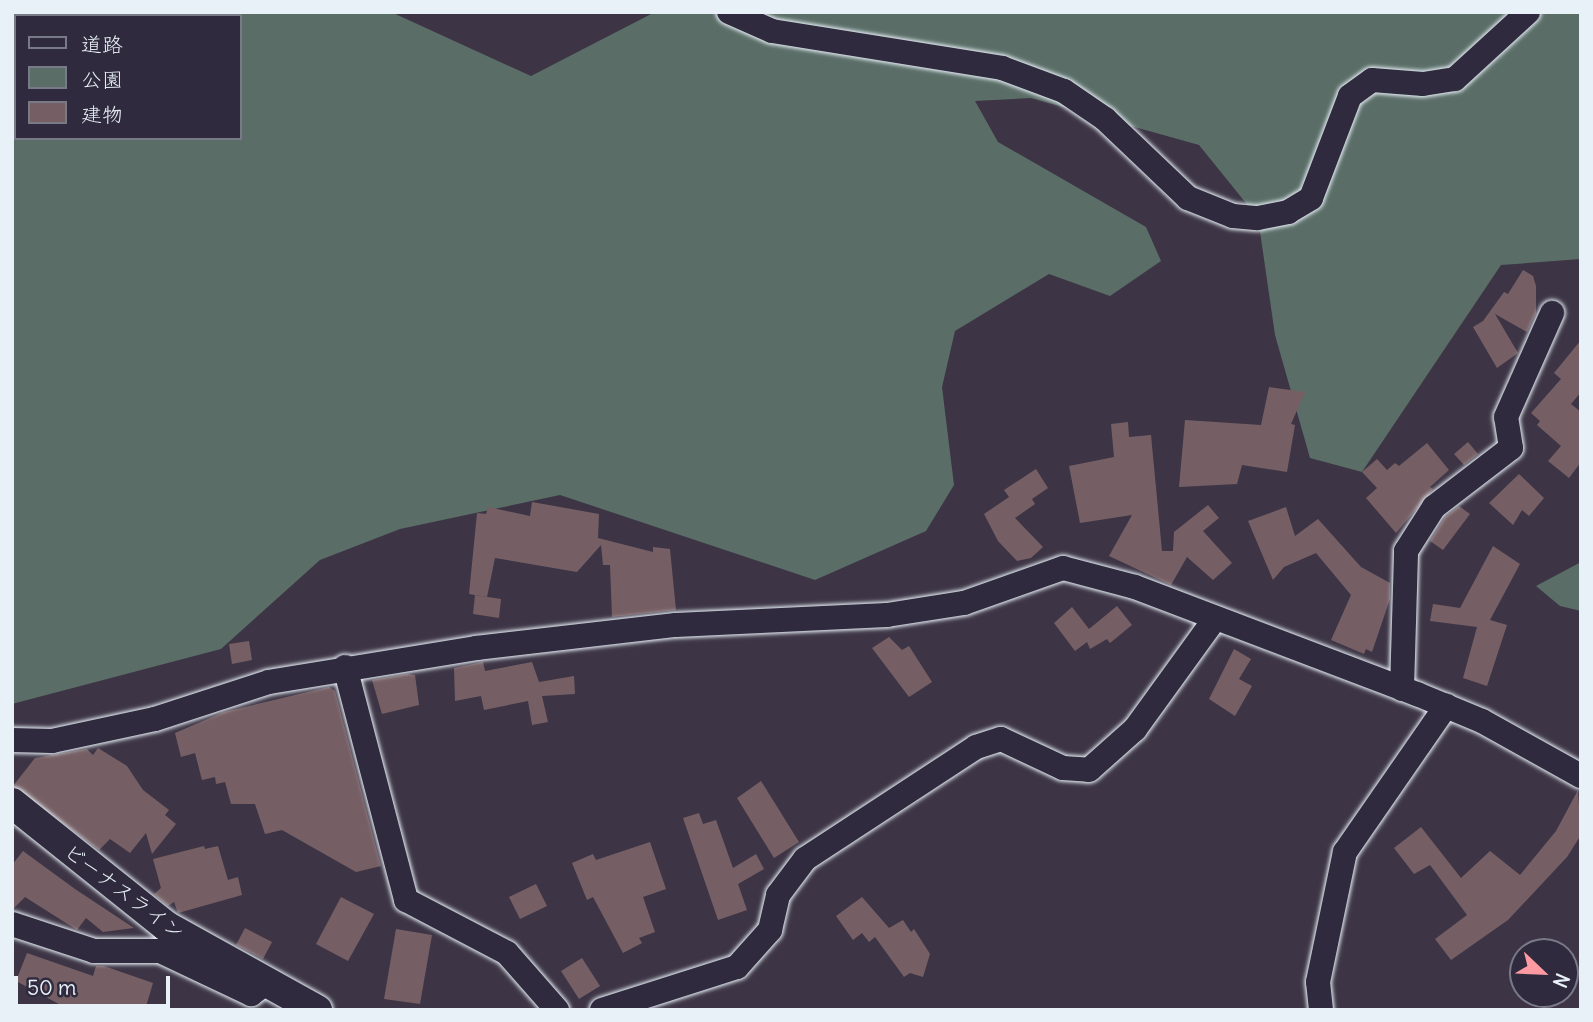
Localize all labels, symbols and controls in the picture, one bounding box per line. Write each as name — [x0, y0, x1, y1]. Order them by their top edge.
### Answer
legend — [14, 14, 242, 140]
text: 道路 — [81, 31, 123, 58]
text: 公園 — [81, 66, 123, 93]
text: 建物 — [81, 101, 123, 128]
street label: ビーナスライン — [58, 838, 190, 946]
north arrow — [1509, 938, 1579, 1008]
scale bar — [18, 962, 173, 1006]
text: N — [1548, 970, 1575, 991]
text: 50 m — [27, 974, 76, 1001]

